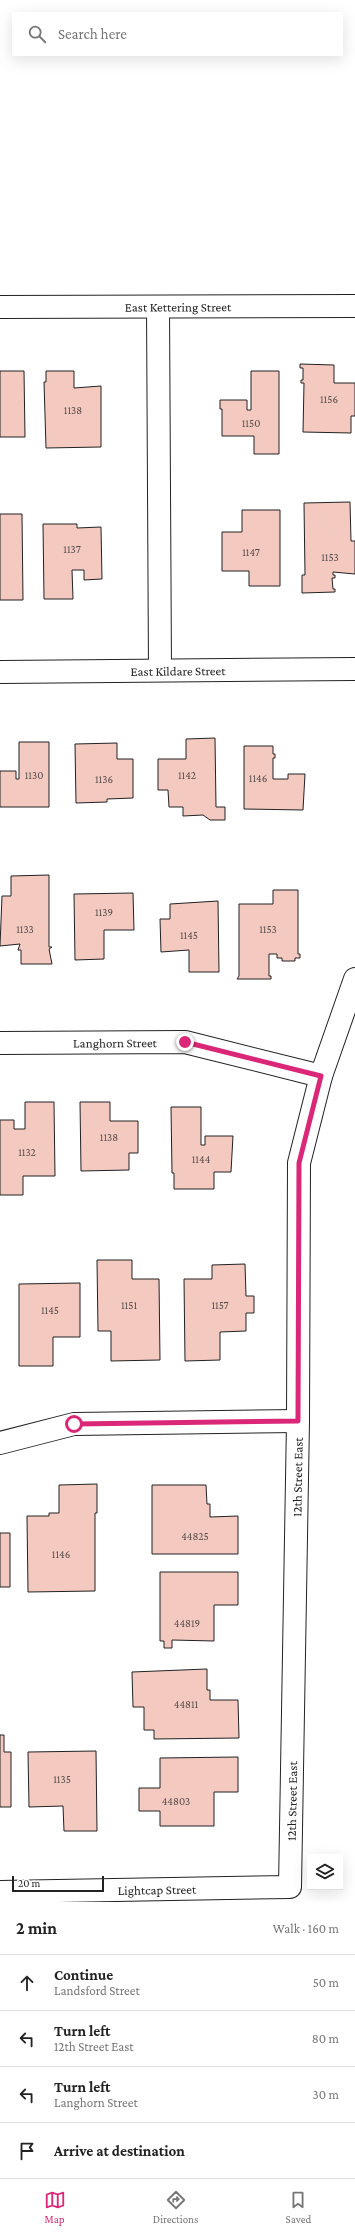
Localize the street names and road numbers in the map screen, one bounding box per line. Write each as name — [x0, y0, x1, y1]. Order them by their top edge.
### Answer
street label: East Kettering Street — [125, 299, 232, 315]
street label: East Kildare Street — [130, 663, 226, 679]
street label: Langhorn Street — [73, 1035, 158, 1051]
street label: 12th Street East — [289, 1436, 306, 1517]
street label: 12th Street East — [284, 1760, 300, 1841]
street label: Lightcap Street — [118, 1882, 197, 1898]

